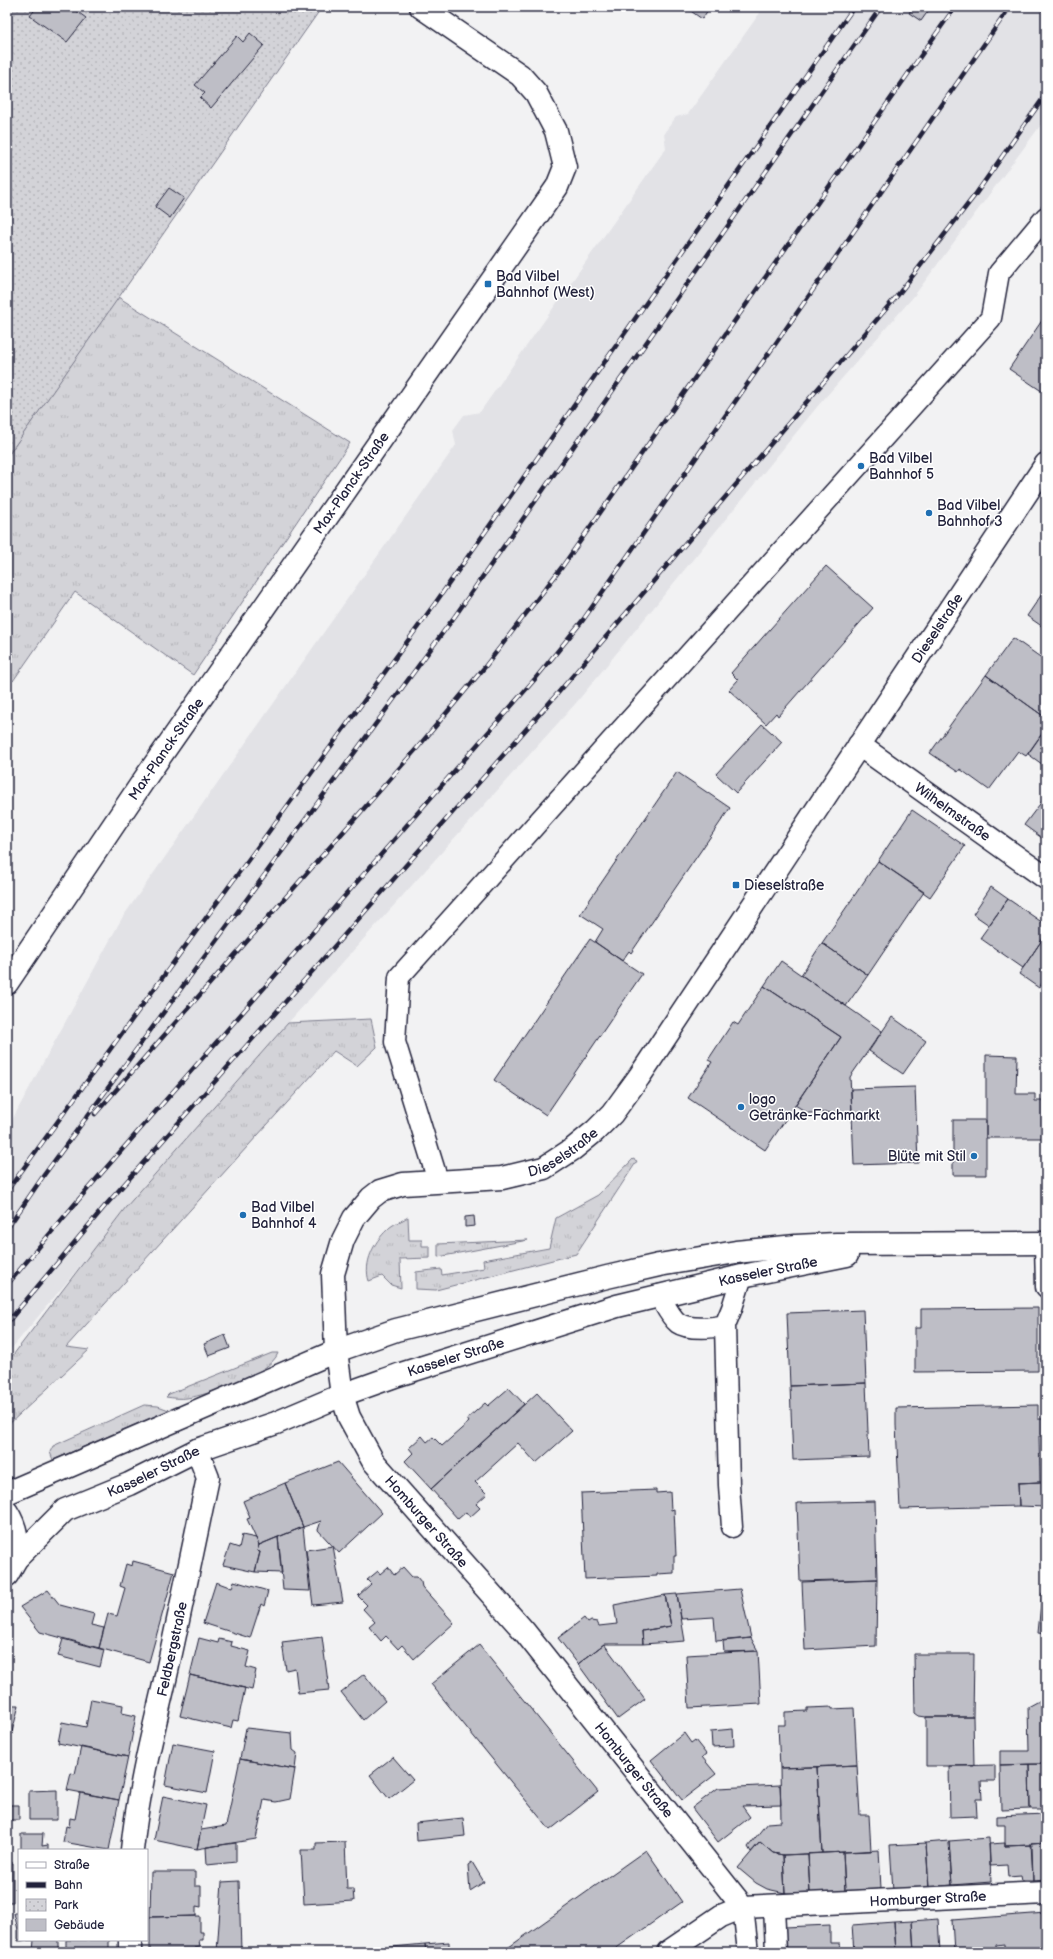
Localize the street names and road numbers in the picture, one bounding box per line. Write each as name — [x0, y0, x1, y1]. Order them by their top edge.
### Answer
street label: Max-Planck-Straße — [309, 429, 392, 537]
street label: Dieselstraße — [908, 590, 966, 666]
street label: Max-Planck-Straße — [125, 694, 207, 803]
street label: Wilhelmstraße — [911, 779, 994, 844]
street label: Dieselstraße — [526, 1124, 601, 1180]
street label: Kasseler Straße — [717, 1253, 819, 1290]
street label: Kasseler Straße — [405, 1334, 506, 1380]
street label: Kasseler Straße — [104, 1442, 202, 1501]
street label: Homburger Straße — [381, 1472, 472, 1571]
street label: Feldbergstraße — [153, 1600, 190, 1698]
street label: Homburger Straße — [591, 1719, 677, 1821]
street label: Homburger Straße — [869, 1887, 987, 1910]

